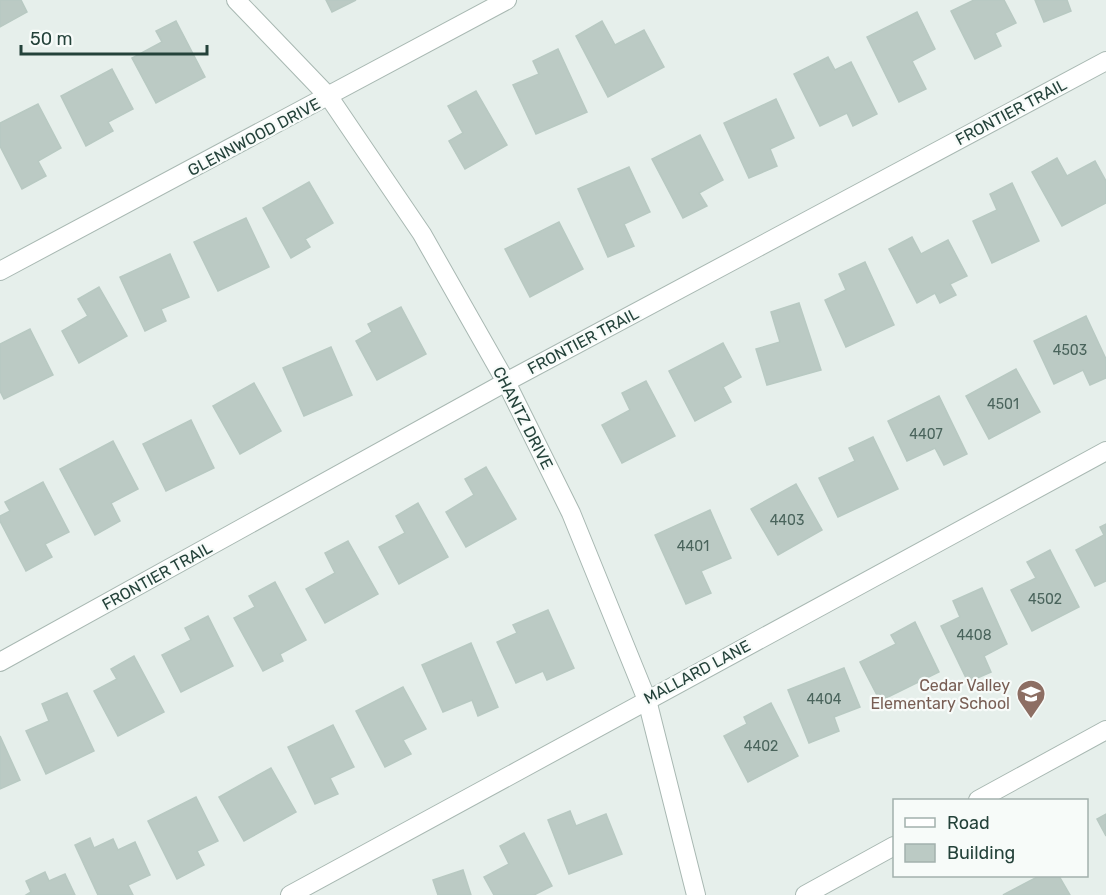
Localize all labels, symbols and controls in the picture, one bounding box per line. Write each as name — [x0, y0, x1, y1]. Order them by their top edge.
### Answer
scale bar — [21, 18, 207, 56]
text: 50 m — [30, 28, 73, 50]
street label: FRONTIER TRAIL — [952, 75, 1070, 149]
street label: GLENNWOOD DRIVE — [185, 94, 323, 180]
street label: FRONTIER TRAIL — [524, 304, 642, 378]
house number: 4503 — [1053, 342, 1087, 359]
street label: CHANTZ DRIVE — [489, 363, 557, 473]
house number: 4501 — [987, 396, 1019, 413]
house number: 4407 — [909, 426, 943, 443]
house number: 4403 — [770, 512, 804, 529]
street label: FRONTIER TRAIL — [99, 538, 215, 614]
house number: 4401 — [677, 538, 709, 555]
house number: 4502 — [1028, 591, 1062, 608]
house number: 4408 — [956, 627, 992, 644]
street label: MALLARD LANE — [640, 636, 754, 708]
place label: Cedar Valley Elementary School — [870, 676, 1010, 713]
school or university icon: Cedar Valley Elementary School — [1015, 678, 1047, 720]
house number: 4404 — [807, 691, 842, 708]
house number: 4402 — [744, 738, 778, 755]
legend — [893, 799, 1088, 877]
text: Road — [947, 812, 990, 834]
text: Building — [947, 842, 1015, 864]

